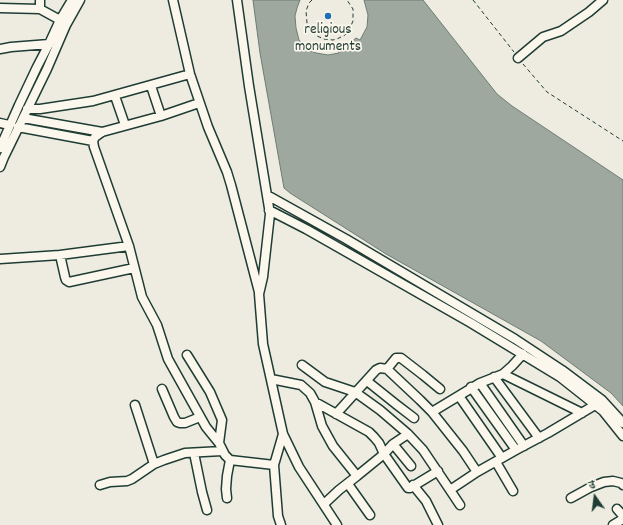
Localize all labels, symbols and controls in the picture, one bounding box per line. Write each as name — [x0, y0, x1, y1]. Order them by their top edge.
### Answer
marker: religious monuments — [323, 11, 333, 21]
place label: religious monuments — [295, 22, 361, 57]
north arrow — [575, 477, 615, 517]
text: उ — [587, 477, 597, 494]

